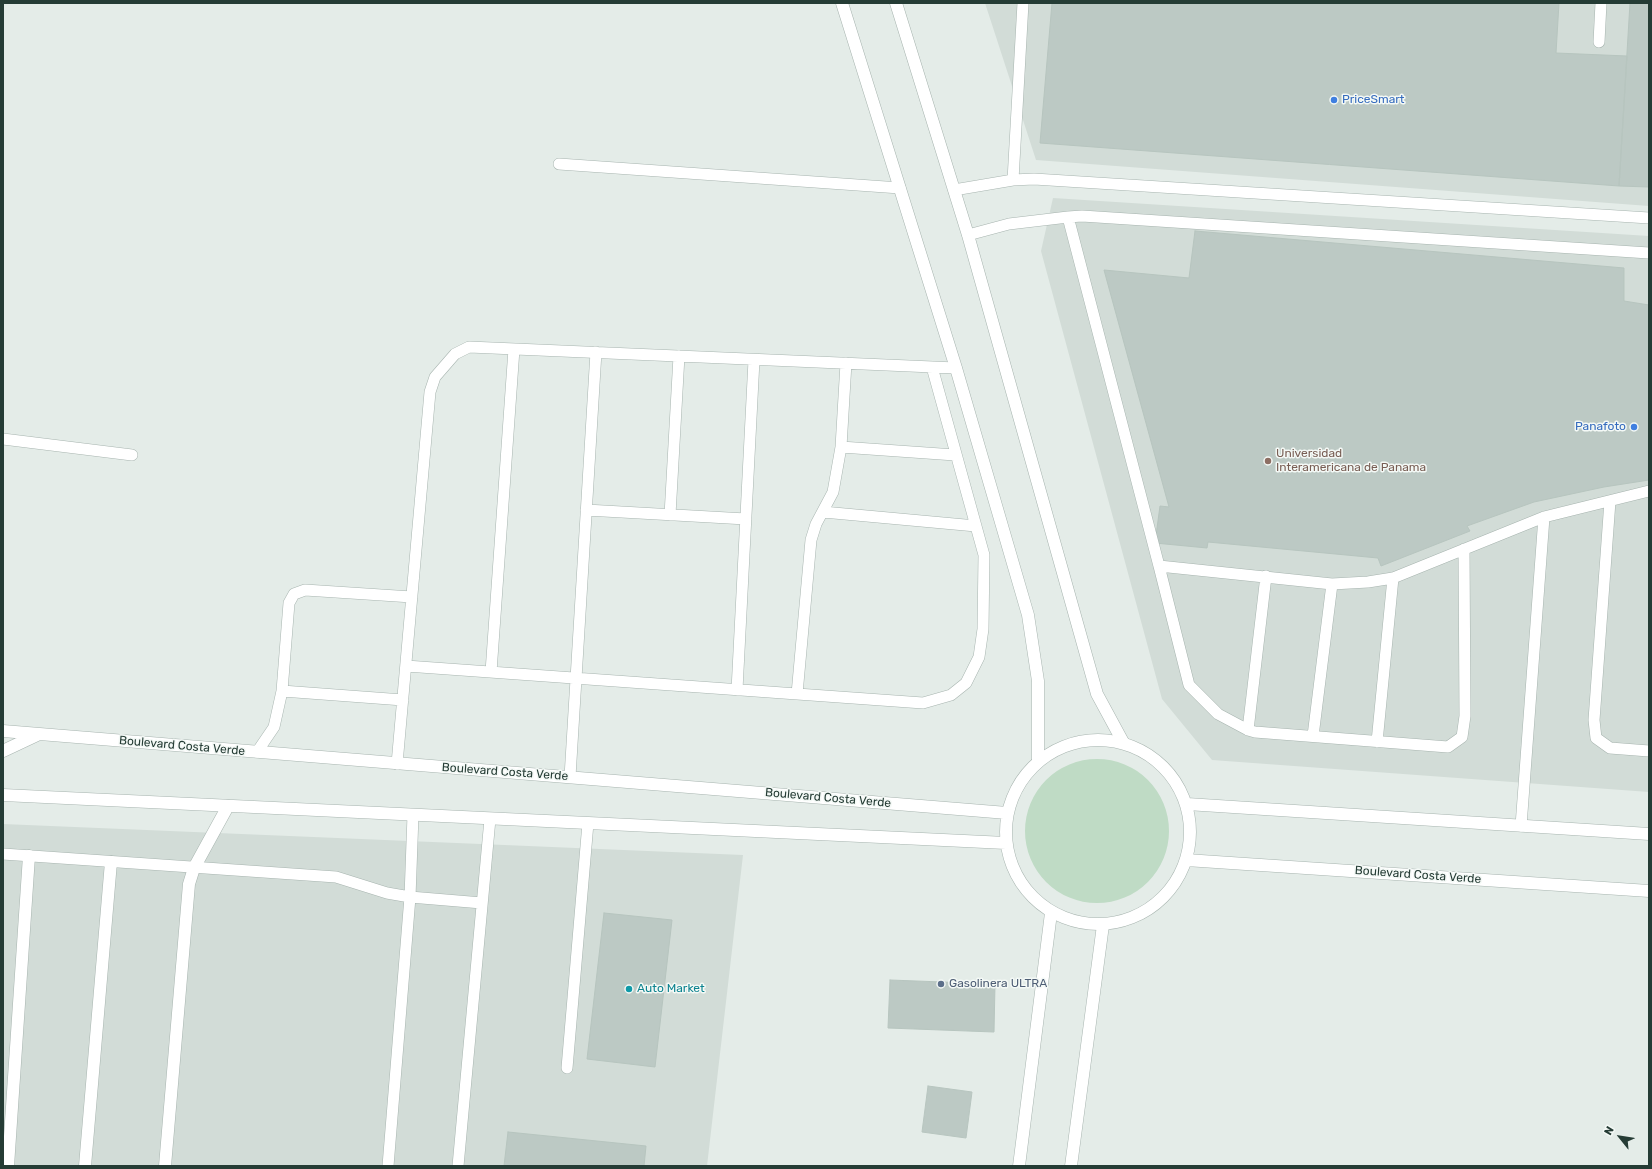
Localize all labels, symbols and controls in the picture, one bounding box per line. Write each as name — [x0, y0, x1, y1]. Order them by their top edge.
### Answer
place label: PriceSmart — [1342, 93, 1405, 107]
marker: PriceSmart — [1329, 95, 1339, 105]
place label: Panafoto — [1575, 420, 1626, 434]
marker: Panafoto — [1629, 422, 1639, 432]
place label: Universidad Interamericana de Panama — [1276, 447, 1426, 475]
marker: Universidad Interamericana de Panama — [1263, 456, 1273, 466]
street label: Boulevard Costa Verde — [118, 733, 246, 759]
street label: Boulevard Costa Verde — [441, 760, 569, 784]
street label: Boulevard Costa Verde — [764, 785, 892, 811]
street label: Boulevard Costa Verde — [1354, 863, 1482, 887]
place label: Gasolinera ULTRA — [949, 977, 1047, 991]
marker: Gasolinera ULTRA — [936, 979, 946, 989]
place label: Auto Market — [637, 982, 705, 996]
marker: Auto Market — [624, 984, 634, 994]
north arrow — [1600, 1117, 1640, 1157]
text: N — [1602, 1124, 1617, 1137]

